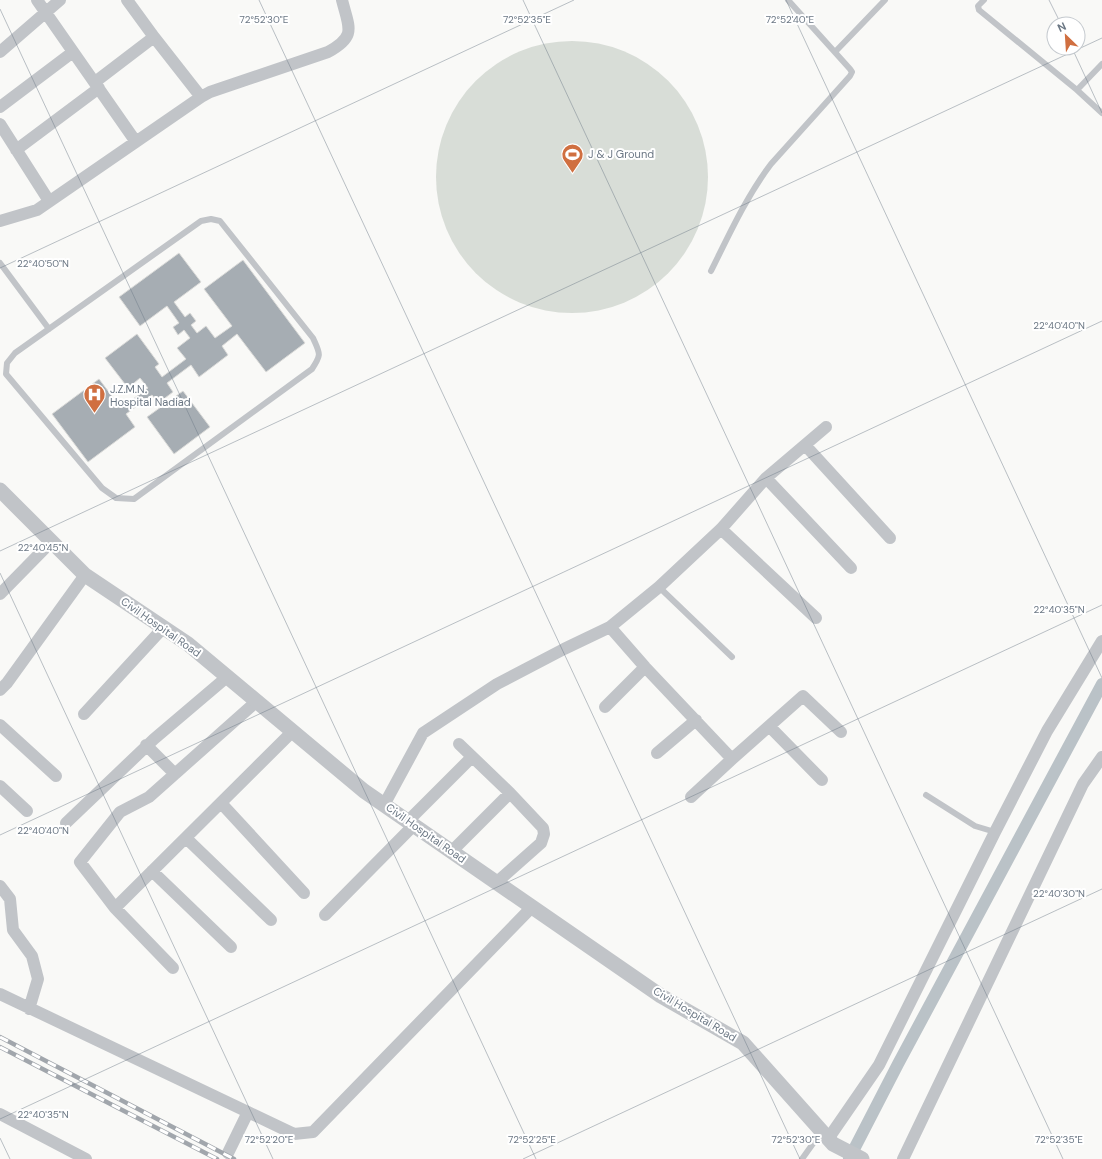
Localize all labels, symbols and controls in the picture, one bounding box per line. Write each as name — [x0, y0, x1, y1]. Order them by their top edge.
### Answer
text: 72°52'30"E — [240, 13, 289, 26]
text: 72°52'35"E — [503, 13, 551, 26]
text: 72°52'40"E — [766, 13, 815, 26]
north arrow — [1046, 16, 1086, 56]
text: N — [1055, 19, 1068, 35]
sports icon: J & J Ground — [559, 141, 585, 174]
place label: J & J Ground — [588, 147, 654, 161]
text: 22°40'50"N — [17, 257, 69, 270]
text: 22°40'40"N — [1033, 319, 1085, 332]
hospital icon: J.Z.M.N. Hospital Nadiad — [82, 382, 108, 415]
place label: J.Z.M.N. Hospital Nadiad — [110, 382, 191, 409]
text: 22°40'45"N — [18, 541, 68, 554]
street label: Civil Hospital Road — [118, 594, 204, 660]
text: 22°40'35"N — [1033, 603, 1085, 616]
street label: Civil Hospital Road — [383, 800, 469, 866]
text: 22°40'40"N — [17, 824, 69, 837]
text: 22°40'30"N — [1033, 887, 1085, 900]
street label: Civil Hospital Road — [651, 984, 739, 1044]
text: 22°40'35"N — [17, 1108, 69, 1121]
text: 72°52'20"E — [245, 1133, 294, 1146]
text: 72°52'25"E — [508, 1133, 556, 1146]
text: 72°52'30"E — [772, 1133, 821, 1146]
text: 72°52'35"E — [1035, 1133, 1083, 1146]

